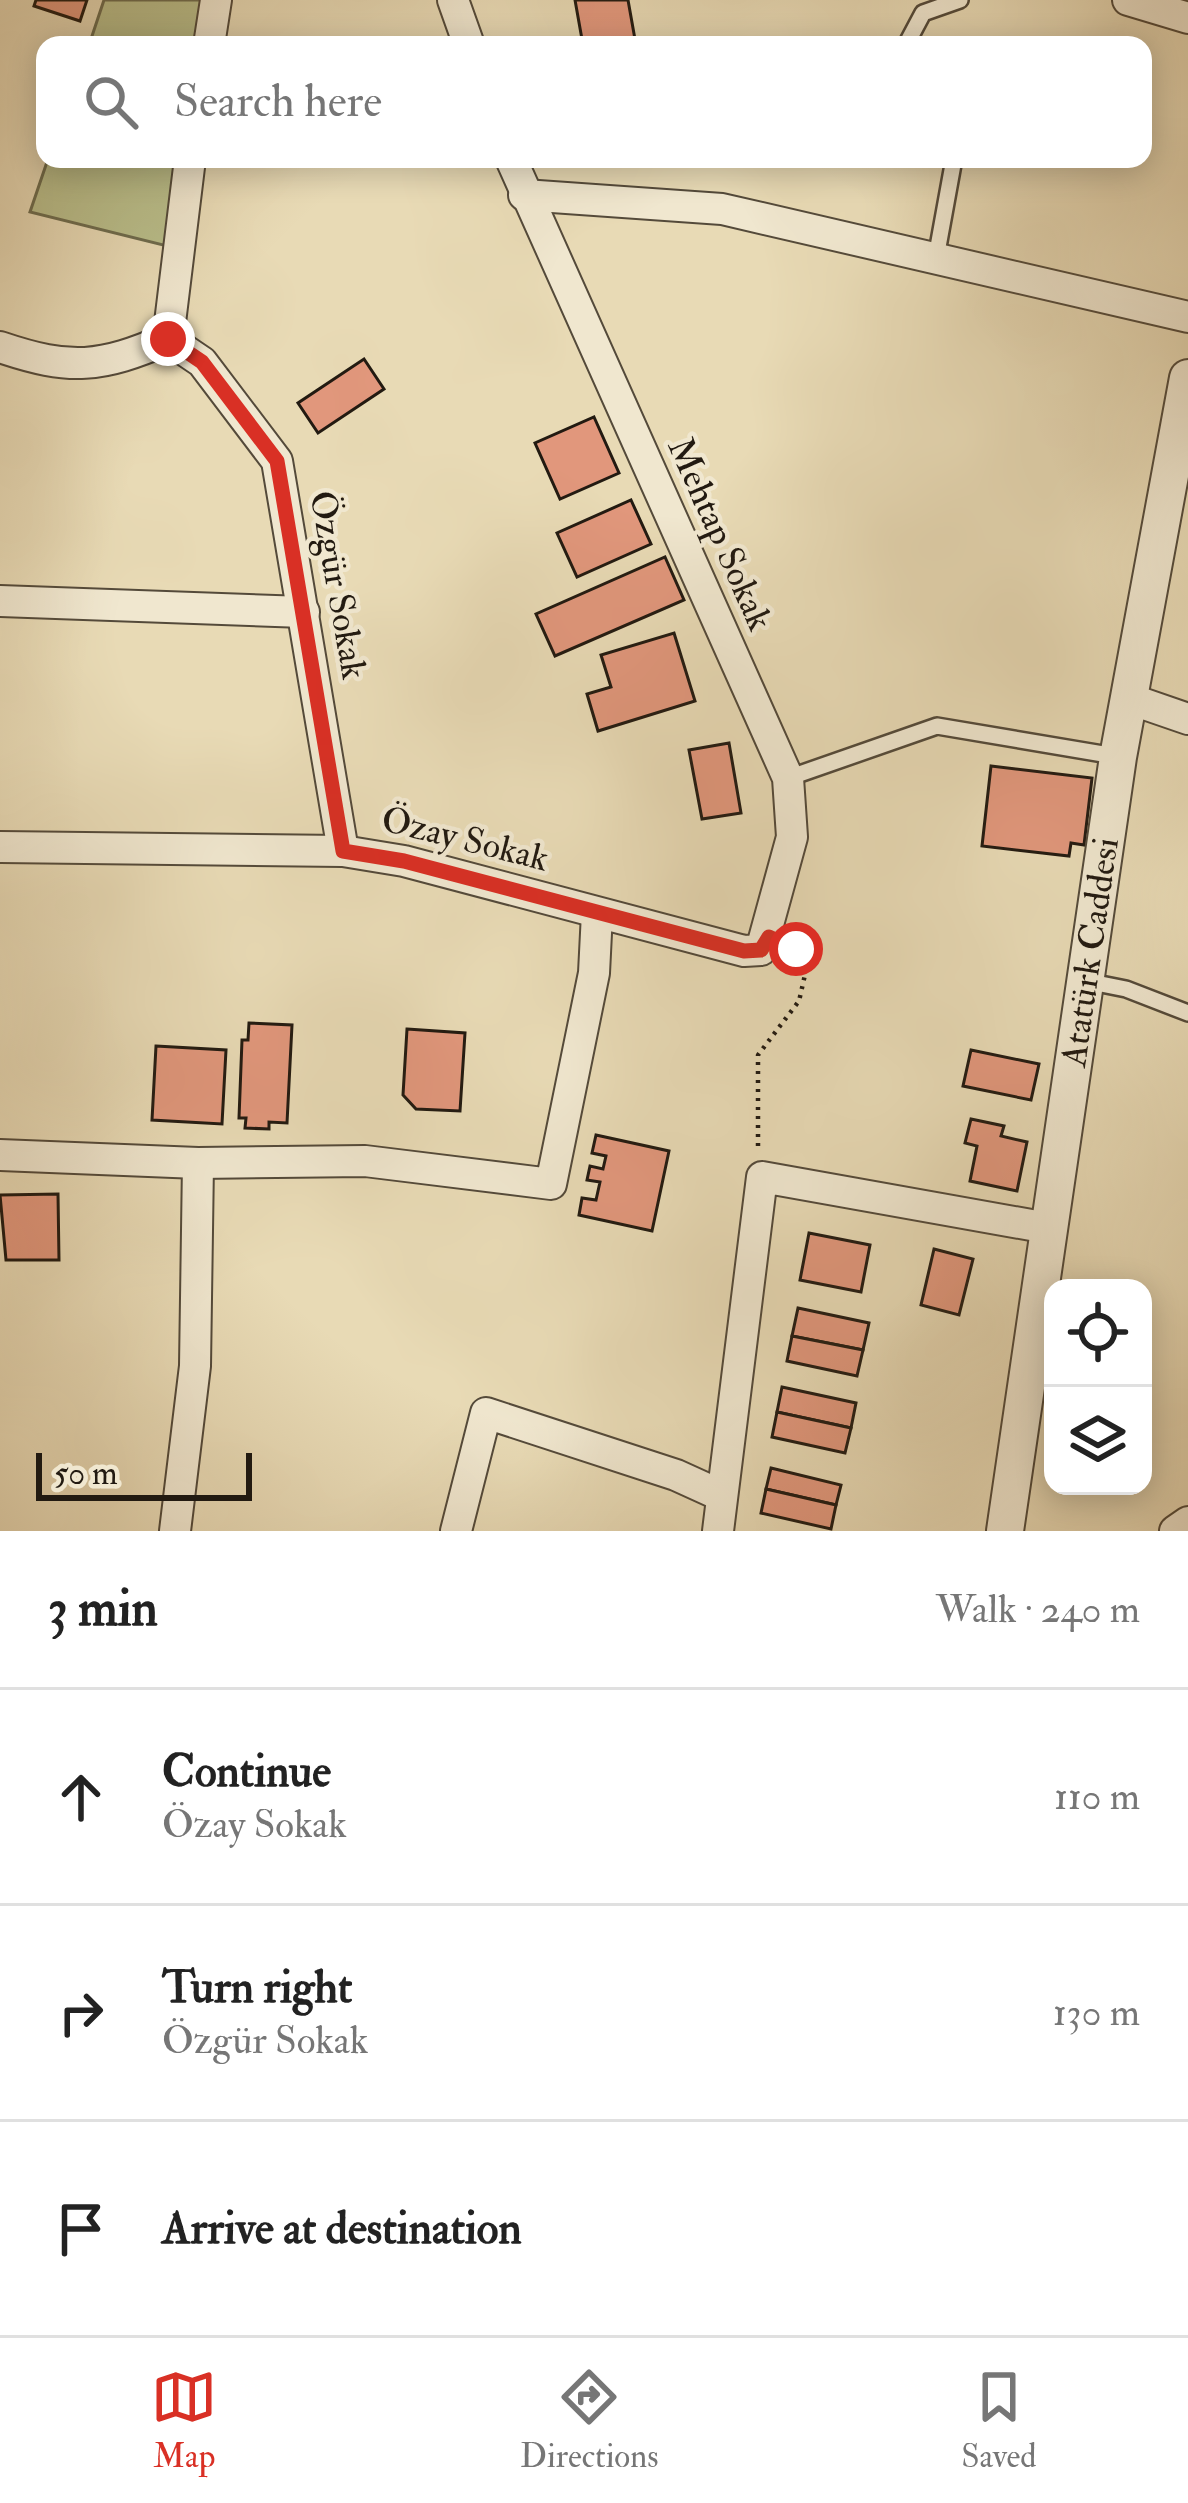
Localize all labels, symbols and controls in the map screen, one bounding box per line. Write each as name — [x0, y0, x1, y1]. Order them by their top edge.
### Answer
search box — [36, 36, 1152, 168]
icon: search — [78, 69, 144, 135]
text: Search here — [174, 74, 382, 130]
route end — [141, 312, 195, 366]
street label: Mehtap Sokak — [657, 431, 783, 637]
street label: Özgür Sokak — [299, 487, 377, 683]
street label: Özay Sokak — [377, 797, 553, 881]
street label: Atatürk Caddesi — [1050, 834, 1128, 1071]
route start — [769, 922, 823, 976]
map controls — [1044, 1279, 1152, 1495]
button: locate — [1044, 1279, 1152, 1387]
button: layers — [1044, 1387, 1152, 1495]
scale bar — [36, 1447, 252, 1500]
text: 50 m — [54, 1453, 118, 1494]
text: 3 min — [48, 1577, 158, 1641]
text: Walk · 240 m — [936, 1585, 1140, 1634]
text: Continue — [162, 1744, 331, 1800]
icon: ahead — [48, 1764, 114, 1830]
text: 110 m — [1054, 1772, 1140, 1821]
text: Özay Sokak — [162, 1800, 347, 1849]
text: Turn right — [162, 1960, 352, 2016]
icon: right — [48, 1980, 114, 2046]
text: 130 m — [1053, 1988, 1140, 2037]
text: Özgür Sokak — [162, 2016, 368, 2065]
icon: arrive — [48, 2196, 114, 2262]
text: Arrive at destination — [162, 2201, 522, 2257]
tab: Map — [151, 2364, 217, 2477]
tab: Directions — [520, 2364, 659, 2477]
tab: Saved — [961, 2364, 1037, 2477]

